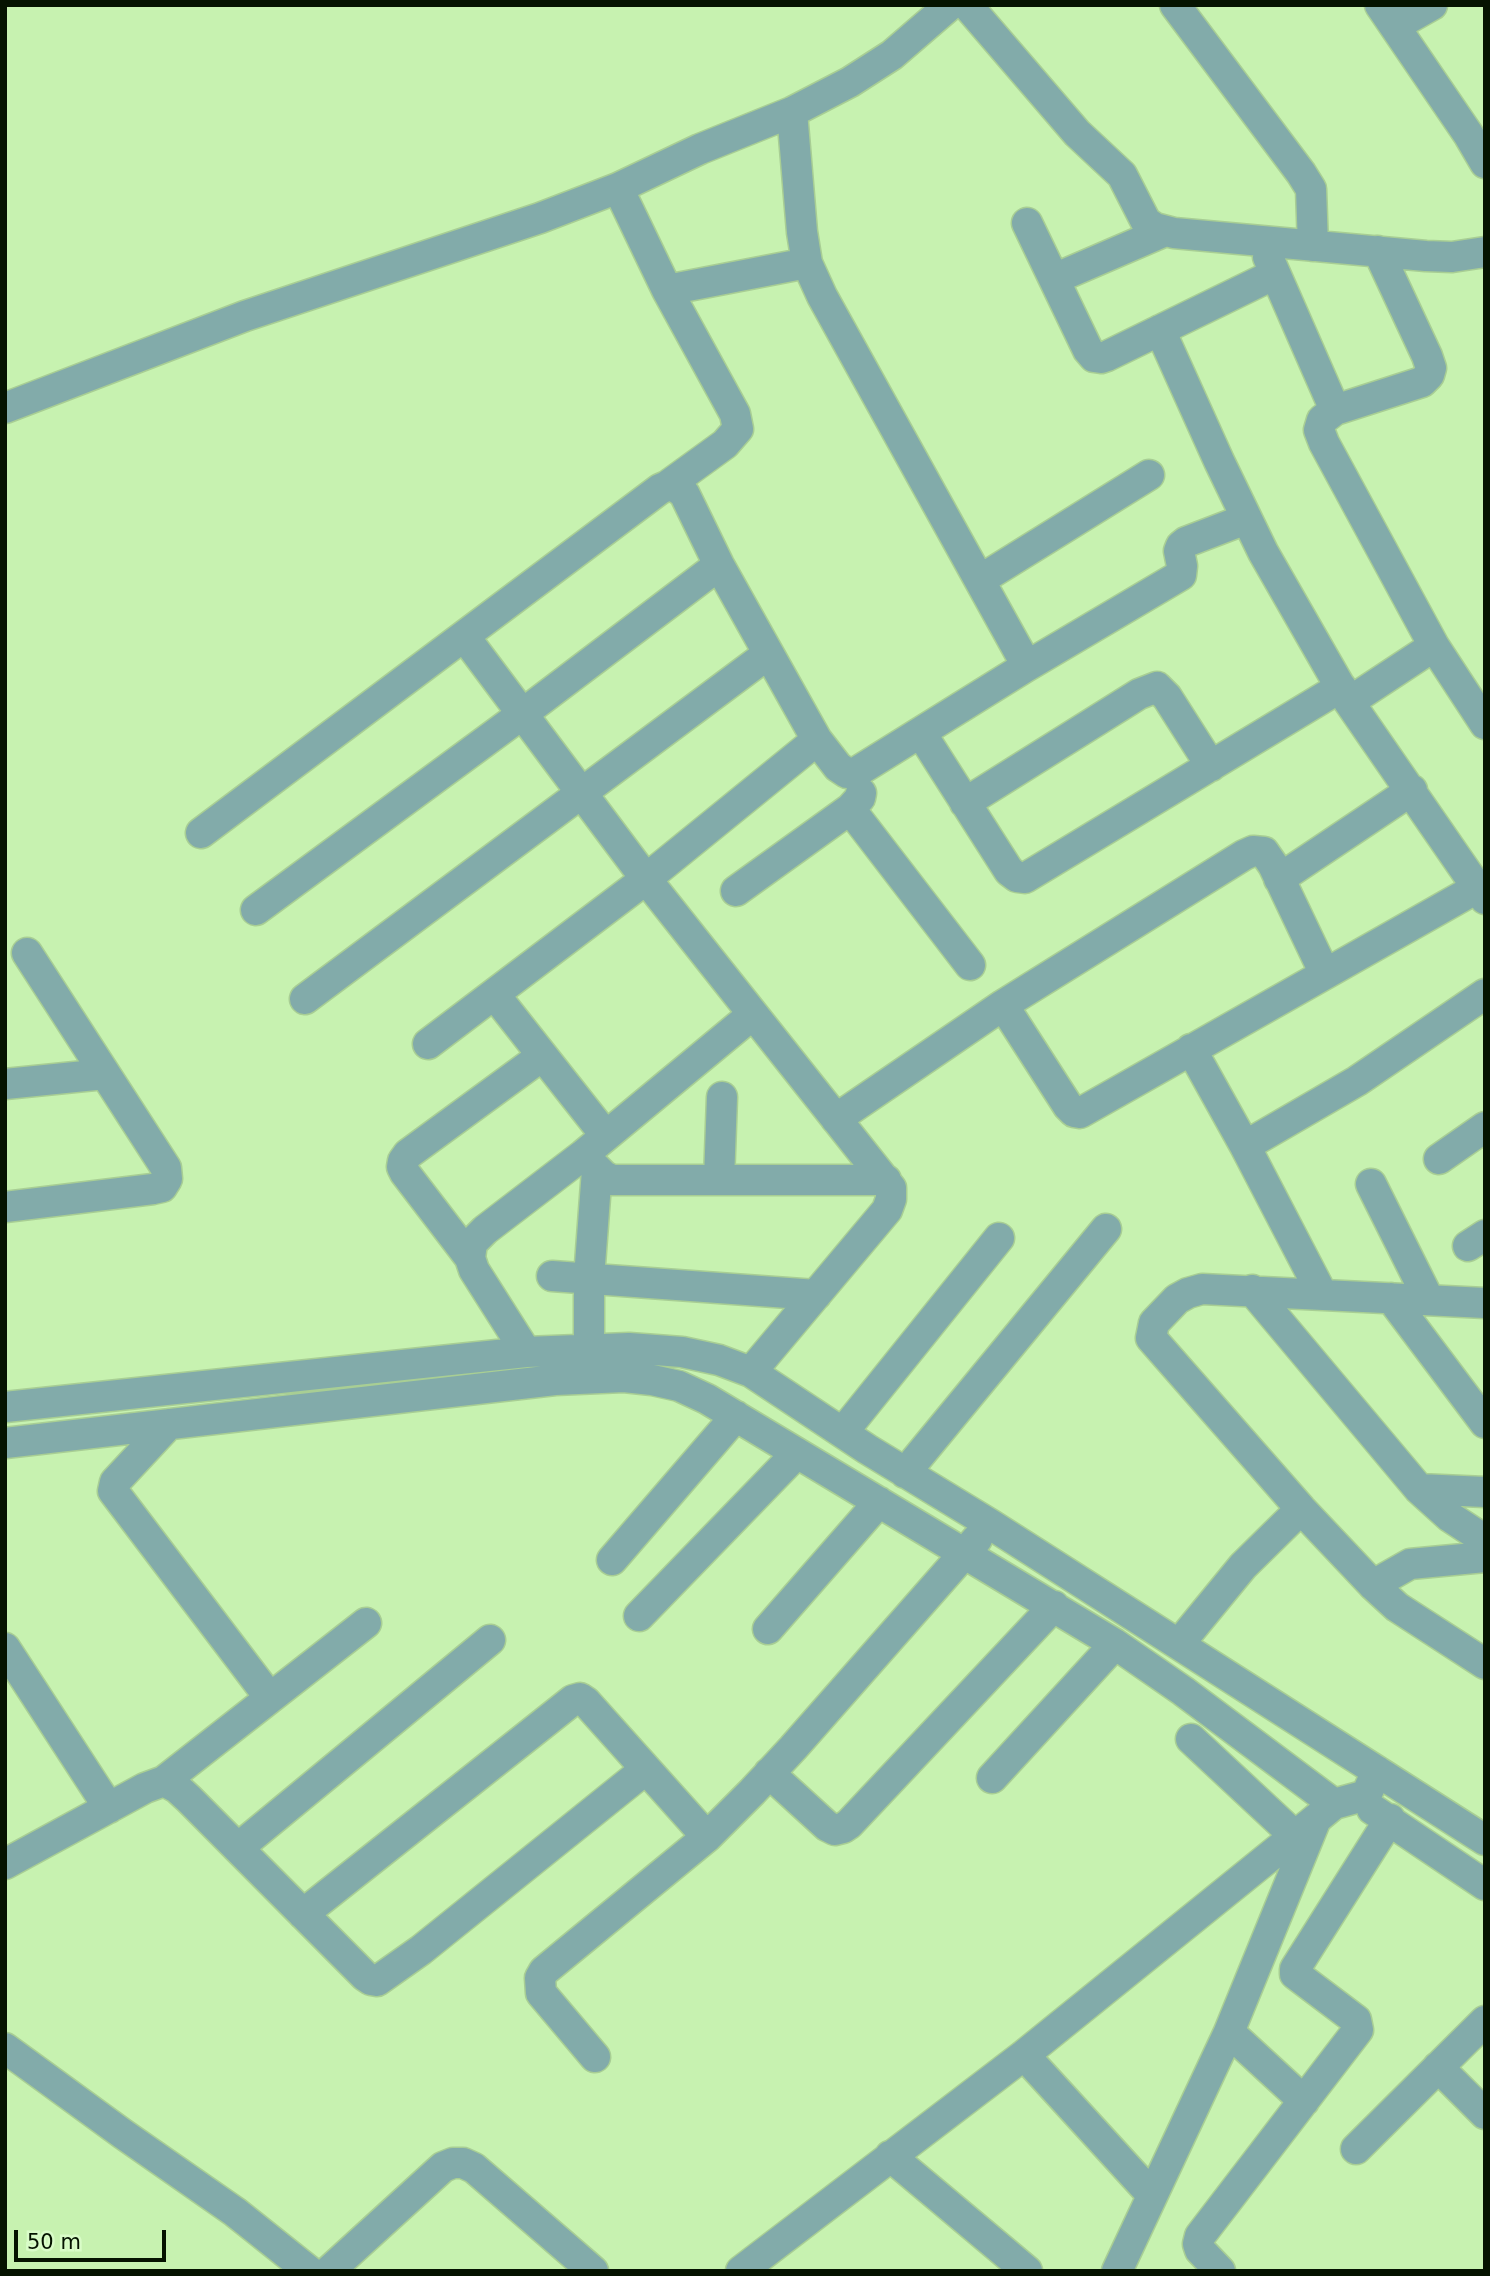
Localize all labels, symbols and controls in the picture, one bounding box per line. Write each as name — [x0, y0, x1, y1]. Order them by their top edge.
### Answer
scale bar — [18, 2216, 170, 2260]
text: 50 m — [27, 2230, 81, 2254]

